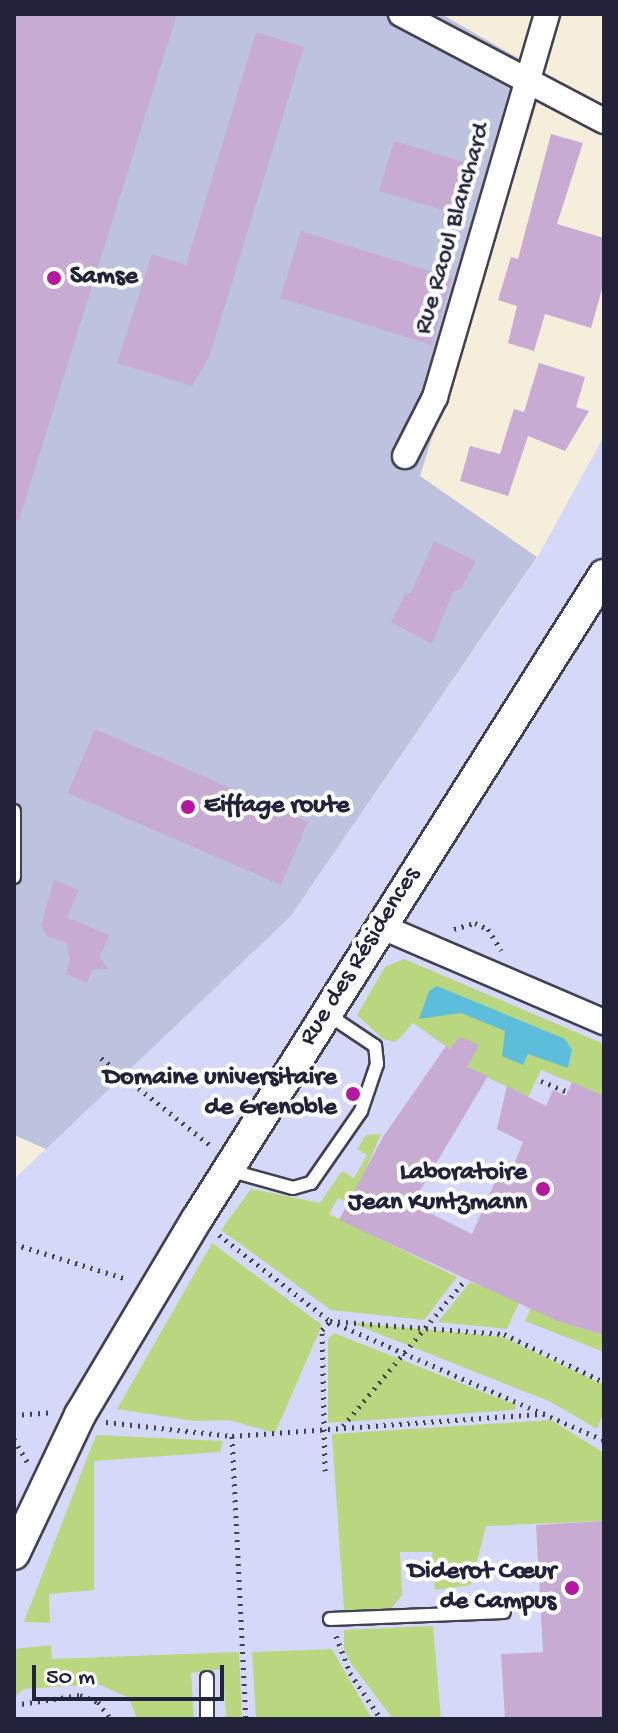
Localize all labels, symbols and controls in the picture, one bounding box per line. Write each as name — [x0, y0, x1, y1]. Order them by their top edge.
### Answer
street label: Rue Raoul Blanchard — [409, 120, 499, 338]
place label: Samse — [70, 262, 138, 294]
marker: Samse — [45, 269, 63, 287]
place label: Eiffage route — [204, 791, 349, 823]
marker: Eiffage route — [179, 798, 197, 816]
street label: Rue des Résidences — [293, 862, 429, 1052]
place label: Domaine universitaire de Grenoble — [103, 1063, 337, 1124]
marker: Domaine universitaire de Grenoble — [344, 1085, 362, 1103]
place label: Laboratoire Jean Kuntzmann — [348, 1158, 527, 1220]
marker: Laboratoire Jean Kuntzmann — [534, 1180, 552, 1198]
place label: Diderot Cœur de Campus — [408, 1557, 556, 1618]
marker: Diderot Cœur de Campus — [563, 1579, 581, 1597]
scale bar — [36, 1649, 228, 1699]
text: 50 m — [46, 1664, 95, 1693]

